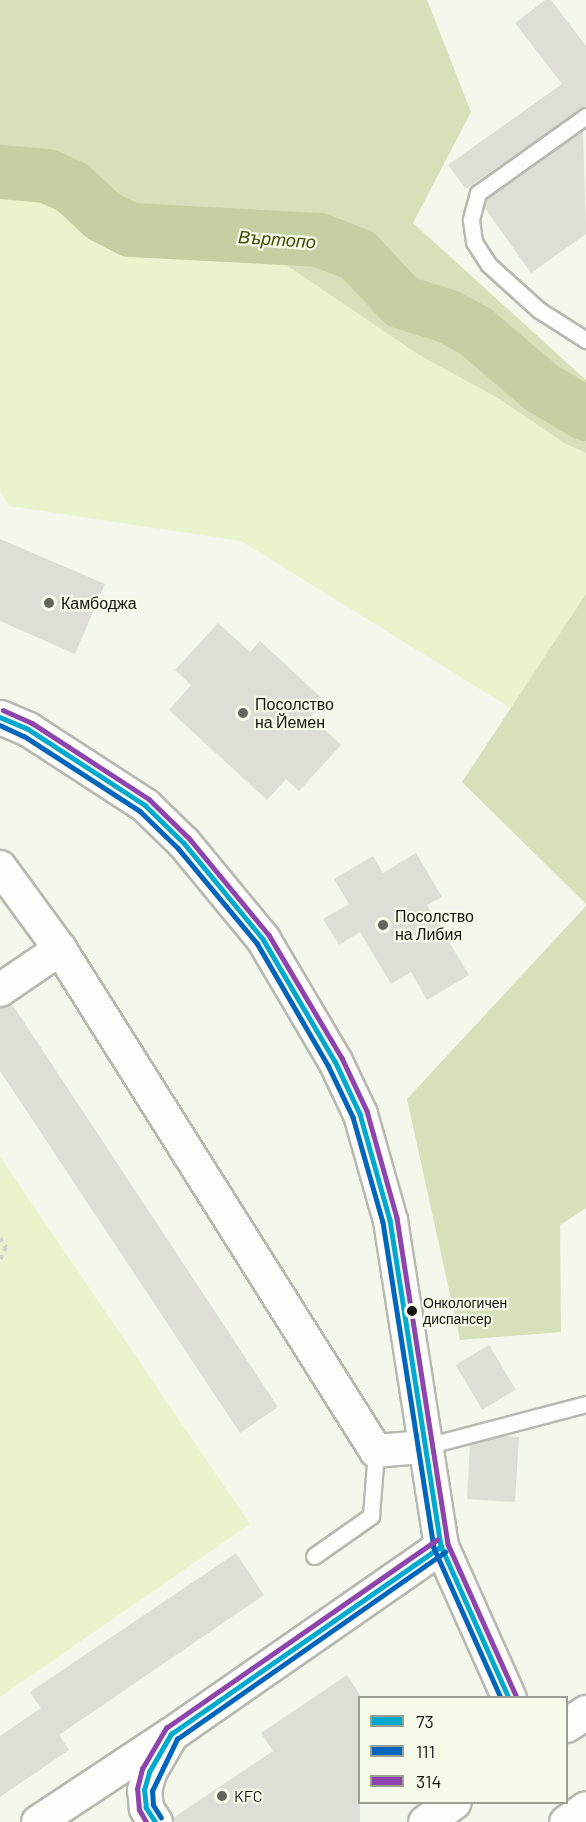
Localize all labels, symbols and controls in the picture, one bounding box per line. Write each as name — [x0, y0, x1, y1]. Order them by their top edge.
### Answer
water label: Въртопо — [237, 226, 317, 252]
place label: Камбоджа — [61, 593, 137, 613]
marker: Камбоджа — [42, 596, 56, 610]
place label: Посолство на Йемен — [255, 694, 334, 732]
marker: Посолство на Йемен — [236, 706, 250, 720]
place label: Посолство на Либия — [395, 906, 474, 944]
marker: Посолство на Либия — [376, 918, 390, 932]
place label: Онкологичен диспансер — [423, 1295, 507, 1328]
marker: Онкологичен диспансер — [406, 1305, 418, 1317]
legend — [358, 1696, 568, 1804]
text: 73 — [416, 1710, 434, 1732]
text: 111 — [416, 1740, 435, 1762]
text: 314 — [416, 1770, 441, 1792]
place label: KFC — [234, 1786, 263, 1806]
marker: KFC — [215, 1789, 229, 1803]

